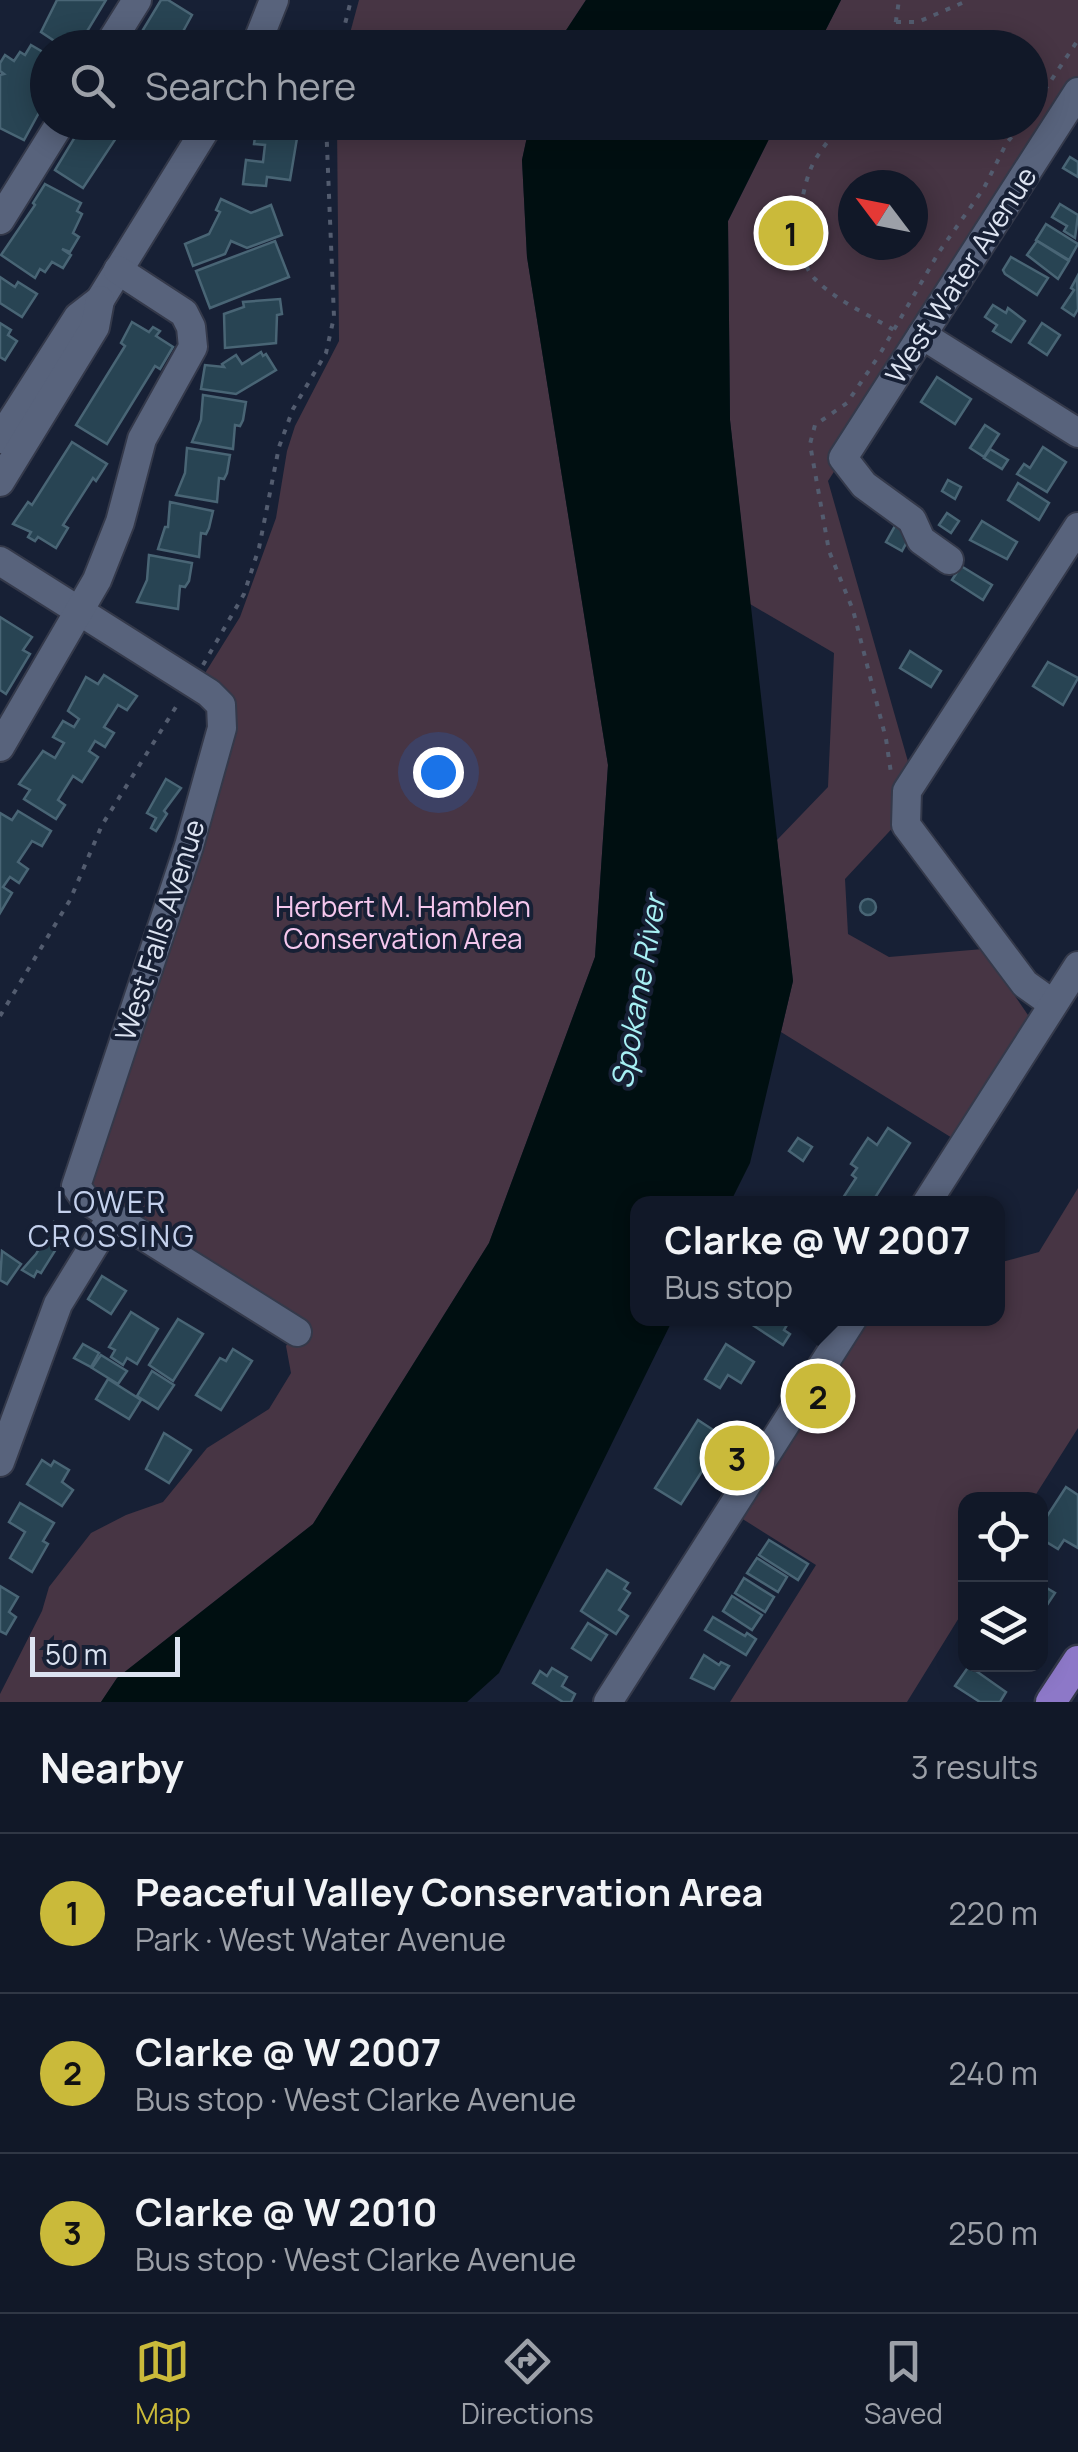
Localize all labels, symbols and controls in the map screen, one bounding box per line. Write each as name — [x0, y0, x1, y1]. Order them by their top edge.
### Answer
search box — [30, 30, 1048, 140]
icon: search — [65, 58, 120, 113]
text: Search here — [145, 59, 356, 111]
street label: West Water Avenue — [876, 159, 1045, 390]
north arrow — [838, 170, 928, 260]
pin: 1 — [758, 196, 824, 270]
your location — [413, 747, 464, 798]
street label: West Falls Avenue — [105, 814, 213, 1045]
park label: Herbert M. Hamblen Conservation Area — [275, 887, 531, 957]
water label: Spokane River — [600, 888, 675, 1092]
district label: LOWER CROSSING — [28, 1181, 196, 1256]
popup — [630, 1196, 1005, 1326]
text: Clarke @ W 2007 — [664, 1213, 971, 1265]
text: Bus stop — [664, 1265, 793, 1309]
pin: 2 — [786, 1358, 850, 1434]
pin: 3 — [704, 1420, 770, 1496]
map controls — [958, 1492, 1048, 1672]
button: locate — [958, 1492, 1048, 1582]
button: layers — [958, 1582, 1048, 1672]
scale bar — [30, 1632, 180, 1676]
text: 50 m — [45, 1635, 108, 1673]
text: Nearby — [40, 1738, 184, 1796]
text: 3 results — [911, 1745, 1038, 1789]
text: Peaceful Valley Conservation Area — [135, 1865, 763, 1917]
text: 1 — [65, 1891, 80, 1935]
text: 220 m — [948, 1891, 1038, 1935]
text: Park · West Water Avenue — [135, 1917, 506, 1961]
text: Clarke @ W 2007 — [135, 2025, 441, 2077]
text: 2 — [63, 2051, 82, 2095]
text: 240 m — [948, 2051, 1038, 2095]
text: Bus stop · West Clarke Avenue — [135, 2077, 576, 2121]
text: Clarke @ W 2010 — [135, 2185, 438, 2237]
text: 3 — [63, 2211, 82, 2255]
text: 250 m — [948, 2211, 1038, 2255]
text: Bus stop · West Clarke Avenue — [135, 2237, 576, 2281]
tab: Map — [135, 2334, 191, 2432]
tab: Directions — [461, 2334, 594, 2432]
tab: Saved — [864, 2334, 943, 2432]

